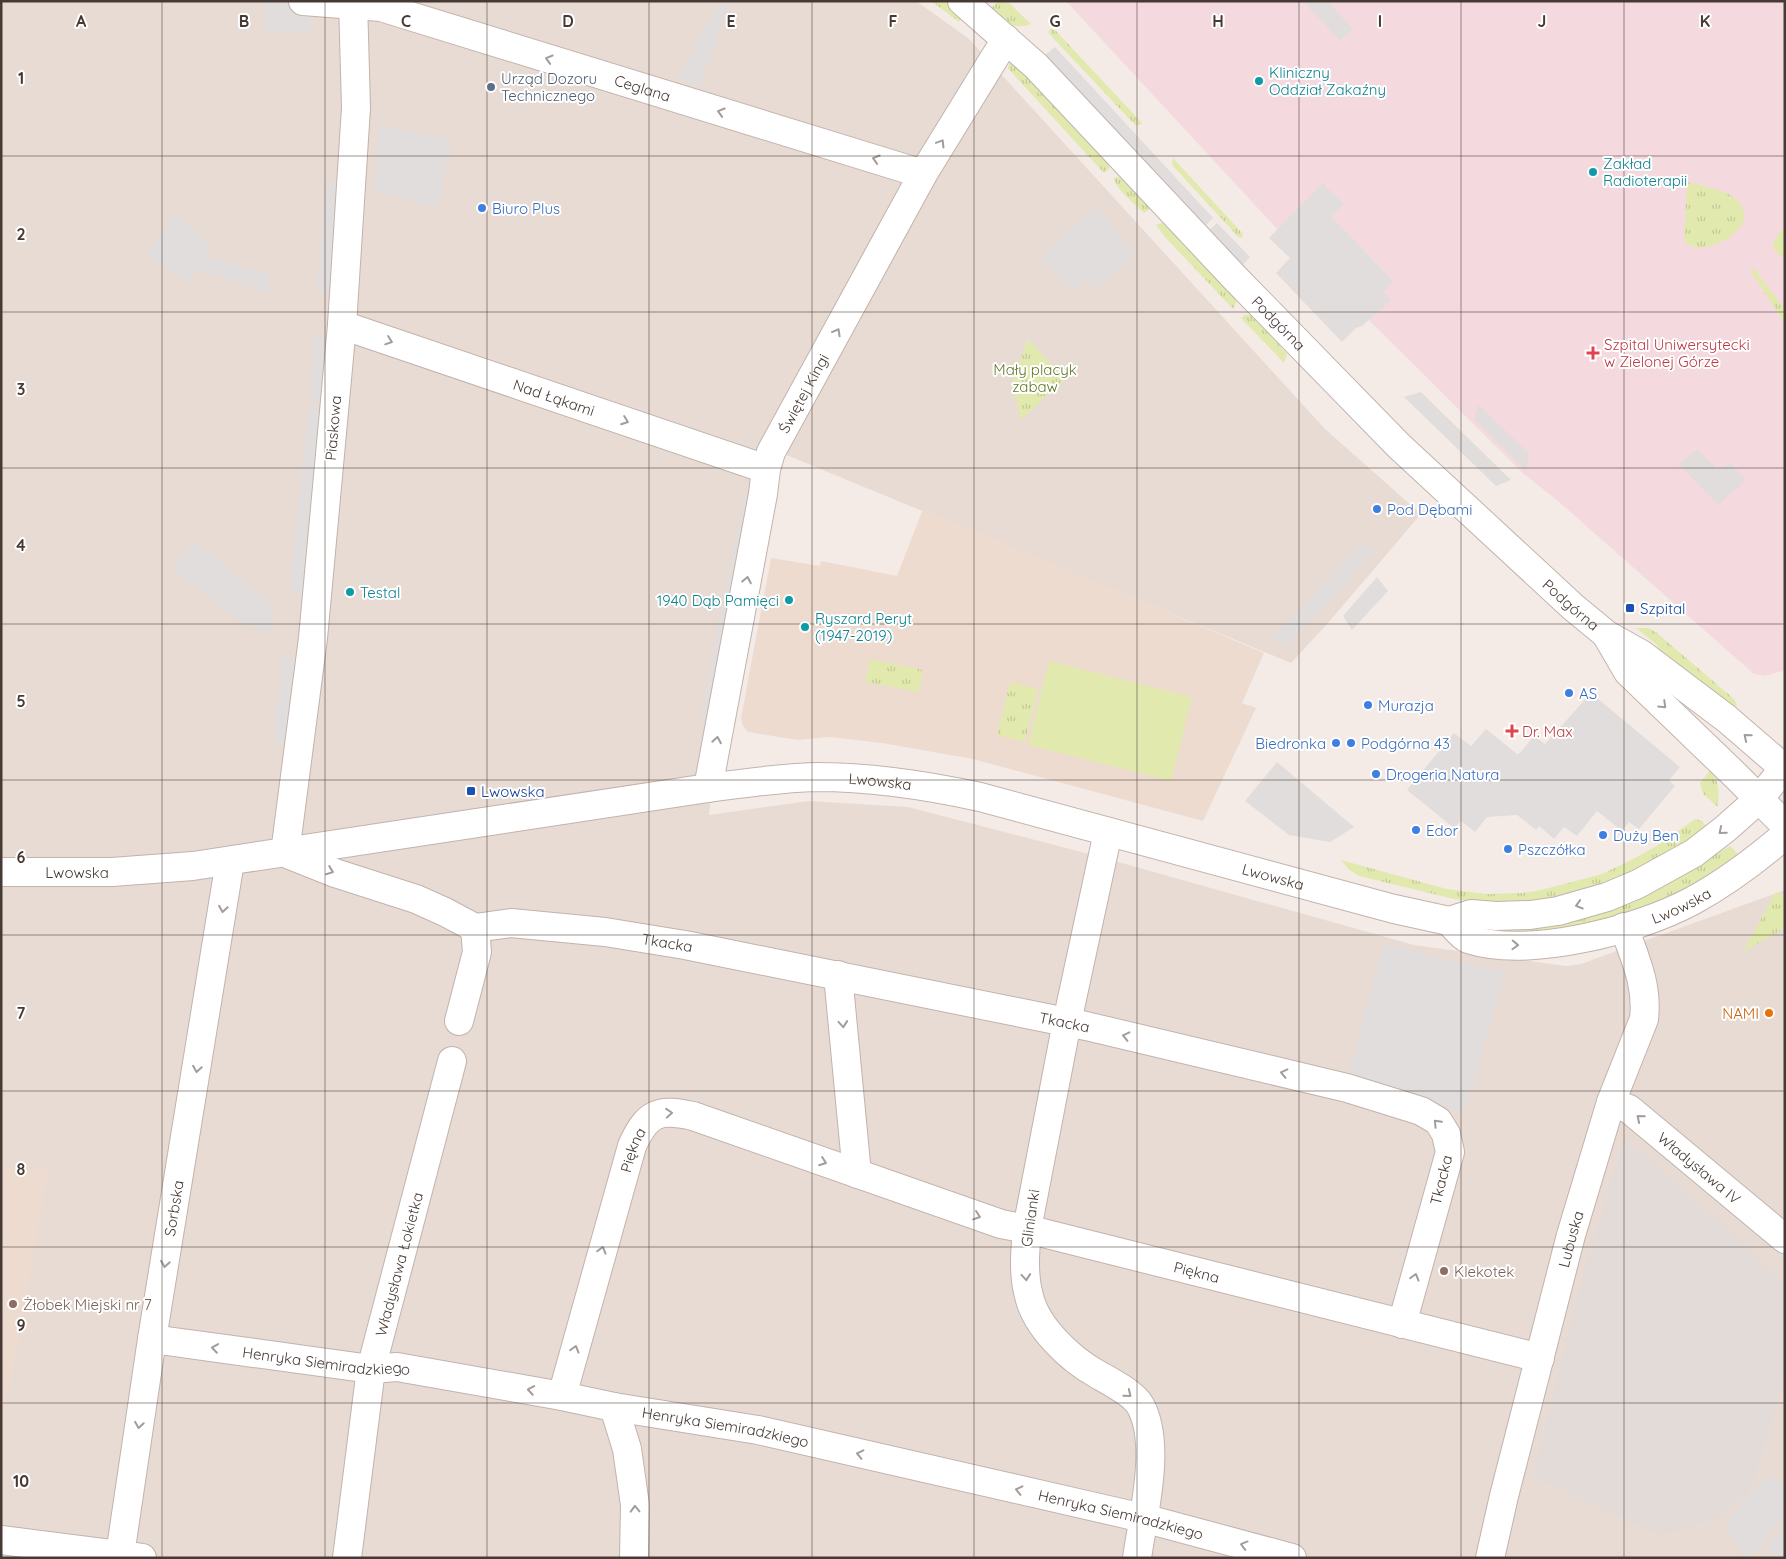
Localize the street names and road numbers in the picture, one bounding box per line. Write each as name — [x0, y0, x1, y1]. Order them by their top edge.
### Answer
street label: Ceglana — [612, 70, 673, 105]
street label: Podgórna — [1248, 292, 1310, 354]
street label: Świętej Kingi — [774, 350, 833, 436]
street label: Nad Łąkami — [511, 374, 597, 420]
street label: Piaskowa — [321, 395, 345, 461]
street label: Podgórna — [1539, 575, 1603, 634]
street label: Lwowska — [848, 768, 913, 794]
street label: Lwowska — [1240, 859, 1306, 894]
street label: Lwowska — [45, 863, 109, 882]
street label: Lwowska — [1649, 883, 1714, 928]
street label: Tkacka — [641, 929, 694, 956]
street label: Tkacka — [1038, 1007, 1091, 1036]
street label: Piękna — [616, 1124, 649, 1174]
street label: Władysława IV — [1654, 1128, 1745, 1208]
street label: Tkacka — [1426, 1153, 1456, 1207]
street label: Sorbska — [159, 1179, 187, 1237]
street label: Glinianki — [1017, 1188, 1043, 1248]
street label: Władysława Łokietka — [371, 1190, 427, 1338]
street label: Lubuska — [1554, 1208, 1587, 1269]
street label: Piękna — [1172, 1257, 1222, 1287]
street label: Henryka Siemiradzkiego — [241, 1342, 412, 1379]
street label: Henryka Siemiradzkiego — [641, 1402, 811, 1451]
street label: Henryka Siemiradzkiego — [1036, 1485, 1205, 1543]

